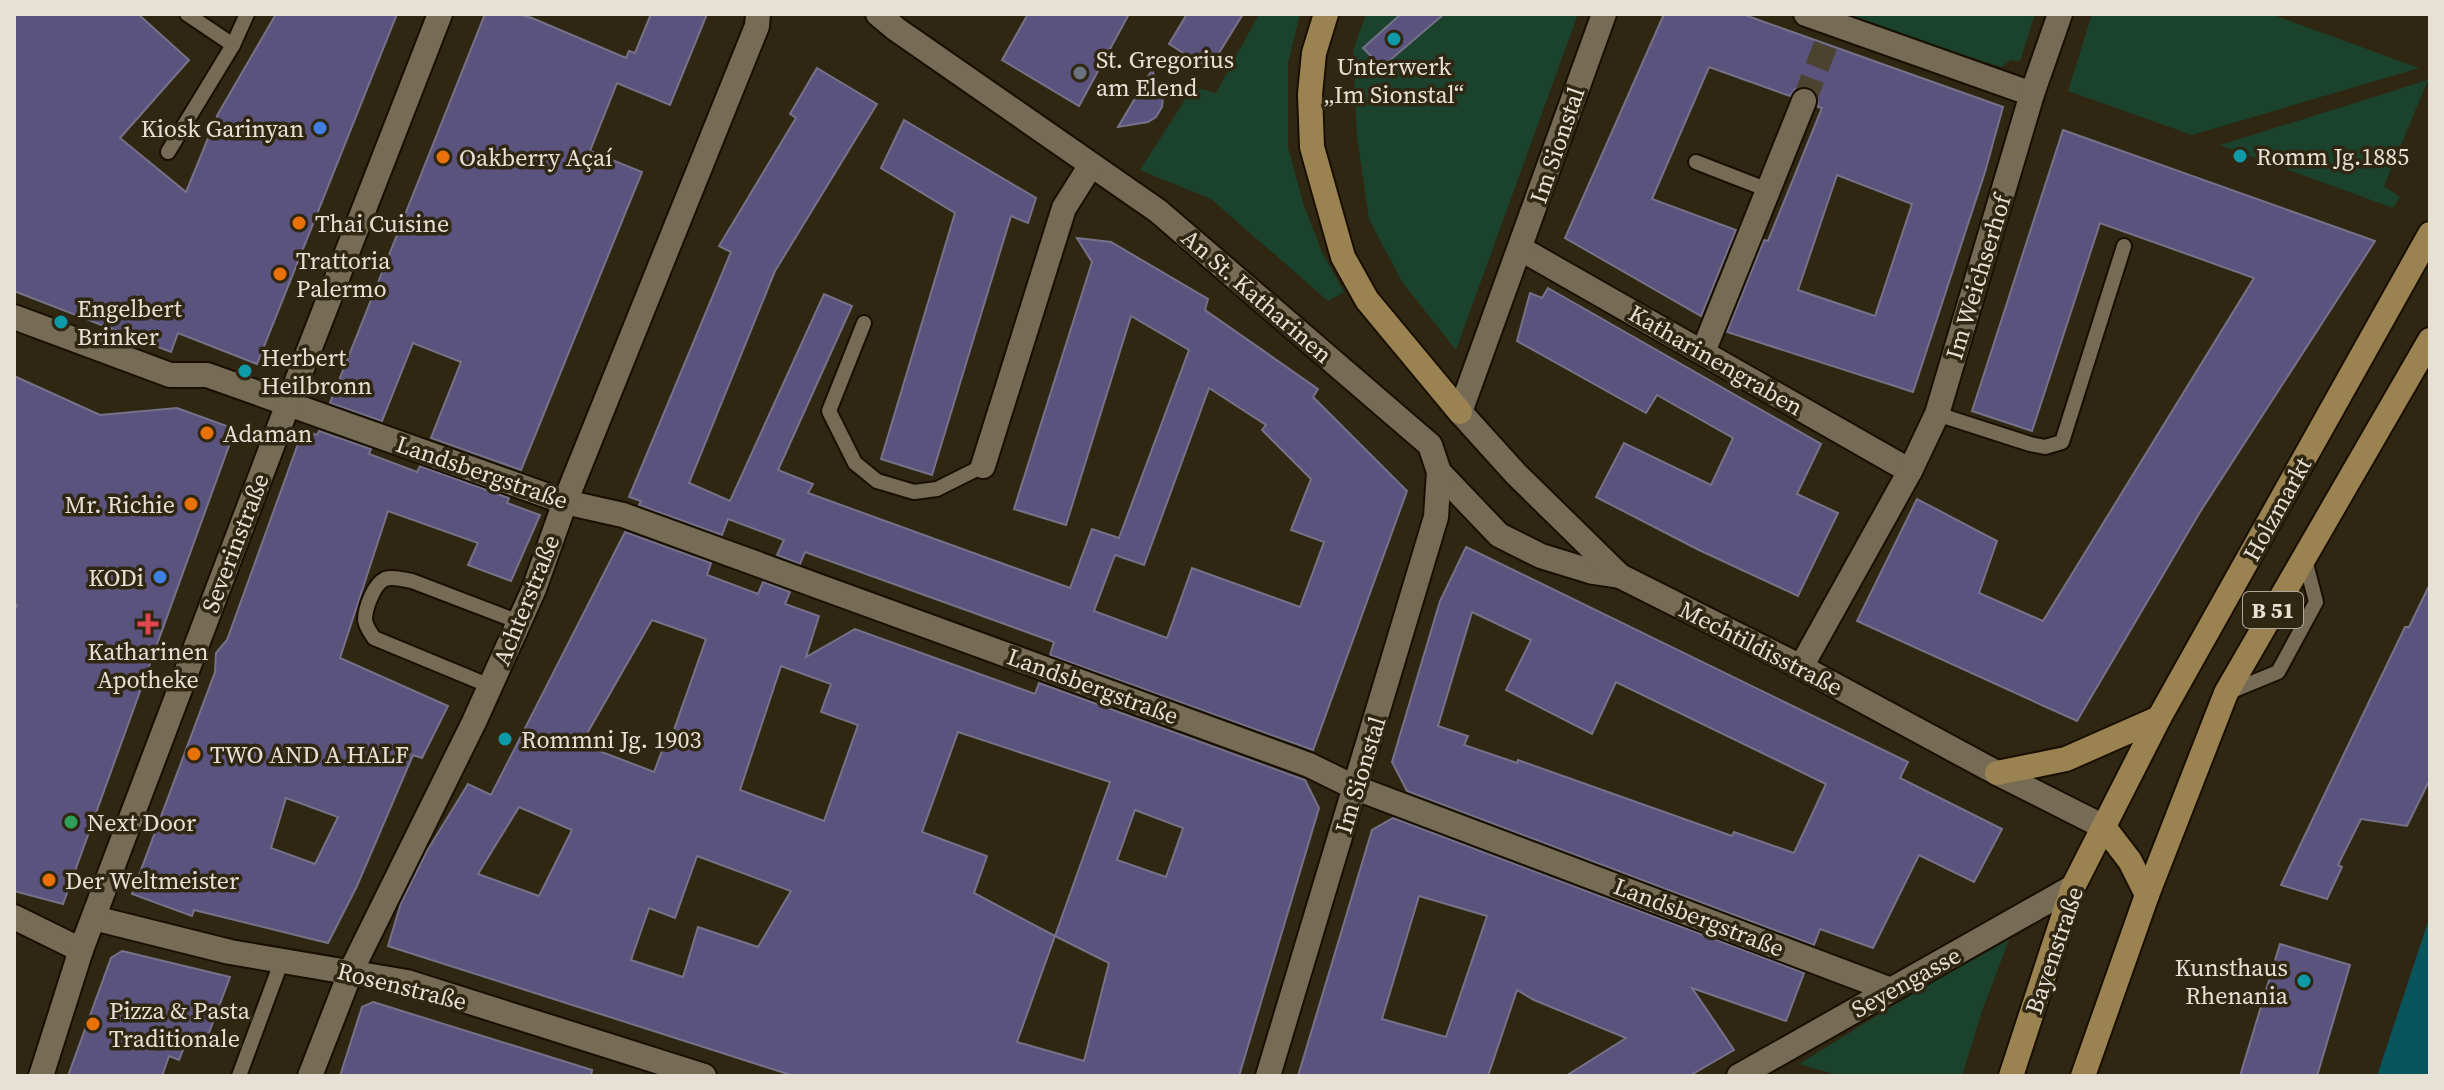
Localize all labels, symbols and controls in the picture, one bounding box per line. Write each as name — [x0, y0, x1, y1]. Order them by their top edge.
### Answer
marker: Unterwerk „Im Sionstal“ — [1385, 30, 1403, 48]
place label: St. Gregorius am Elend — [1096, 43, 1234, 104]
place label: Unterwerk „Im Sionstal“ — [1324, 50, 1464, 111]
marker: St. Gregorius am Elend — [1071, 64, 1089, 82]
street label: Im Sionstal — [1522, 82, 1592, 208]
place label: Kiosk Garinyan — [141, 112, 304, 145]
marker: Kiosk Garinyan — [311, 119, 329, 137]
place label: Romm Jg.1885 — [2256, 140, 2409, 173]
place label: Oakberry Açaí — [459, 141, 612, 174]
marker: Romm Jg.1885 — [2231, 147, 2249, 165]
marker: Oakberry Açaí — [434, 148, 452, 166]
street label: Im Weichserhof — [1937, 188, 2019, 363]
place label: Thai Cuisine — [315, 207, 449, 240]
marker: Thai Cuisine — [290, 214, 308, 232]
street label: An St. Katharinen — [1175, 221, 1339, 371]
place label: Trattoria Palermo — [296, 244, 391, 305]
marker: Trattoria Palermo — [271, 265, 289, 283]
place label: Engelbert Brinker — [77, 292, 182, 353]
street label: Katharinengraben — [1623, 297, 1809, 423]
marker: Engelbert Brinker — [52, 313, 70, 331]
place label: Herbert Heilbronn — [261, 341, 372, 402]
marker: Herbert Heilbronn — [236, 362, 254, 380]
place label: Adaman — [223, 417, 312, 450]
marker: Adaman — [198, 424, 216, 442]
street label: Landsbergstraße — [392, 427, 572, 517]
street label: Holzmarkt — [2235, 451, 2319, 567]
street label: Severinstraße — [193, 469, 277, 617]
place label: Mr. Richie — [65, 488, 175, 521]
marker: Mr. Richie — [182, 495, 200, 513]
street label: Achterstraße — [485, 530, 567, 670]
place label: KODi — [88, 561, 144, 594]
marker: KODi — [151, 568, 169, 586]
road number: B 51 — [2243, 592, 2303, 628]
street label: Mechtildisstraße — [1674, 593, 1848, 703]
marker: Katharinen Apotheke — [139, 615, 157, 633]
place label: Katharinen Apotheke — [88, 635, 208, 696]
street label: Landsbergstraße — [1003, 640, 1183, 732]
street label: Im Sionstal — [1327, 712, 1393, 838]
place label: Rommni Jg. 1903 — [521, 723, 702, 756]
marker: Rommni Jg. 1903 — [496, 730, 514, 748]
place label: TWO AND A HALF — [210, 738, 409, 771]
marker: TWO AND A HALF — [185, 745, 203, 763]
place label: Next Door — [87, 806, 196, 839]
marker: Next Door — [62, 813, 80, 831]
place label: Der Weltmeister — [65, 864, 239, 897]
street label: Landsbergstraße — [1609, 869, 1789, 965]
marker: Der Weltmeister — [40, 871, 58, 889]
street label: Bayenstraße — [2017, 882, 2091, 1018]
street label: Seyengasse — [1845, 938, 1967, 1026]
place label: Kunsthaus Rhenania — [2175, 951, 2289, 1012]
street label: Rosenstraße — [334, 954, 470, 1018]
marker: Kunsthaus Rhenania — [2295, 972, 2313, 990]
place label: Pizza & Pasta Traditionale — [109, 994, 251, 1055]
marker: Pizza & Pasta Traditionale — [84, 1015, 102, 1033]

